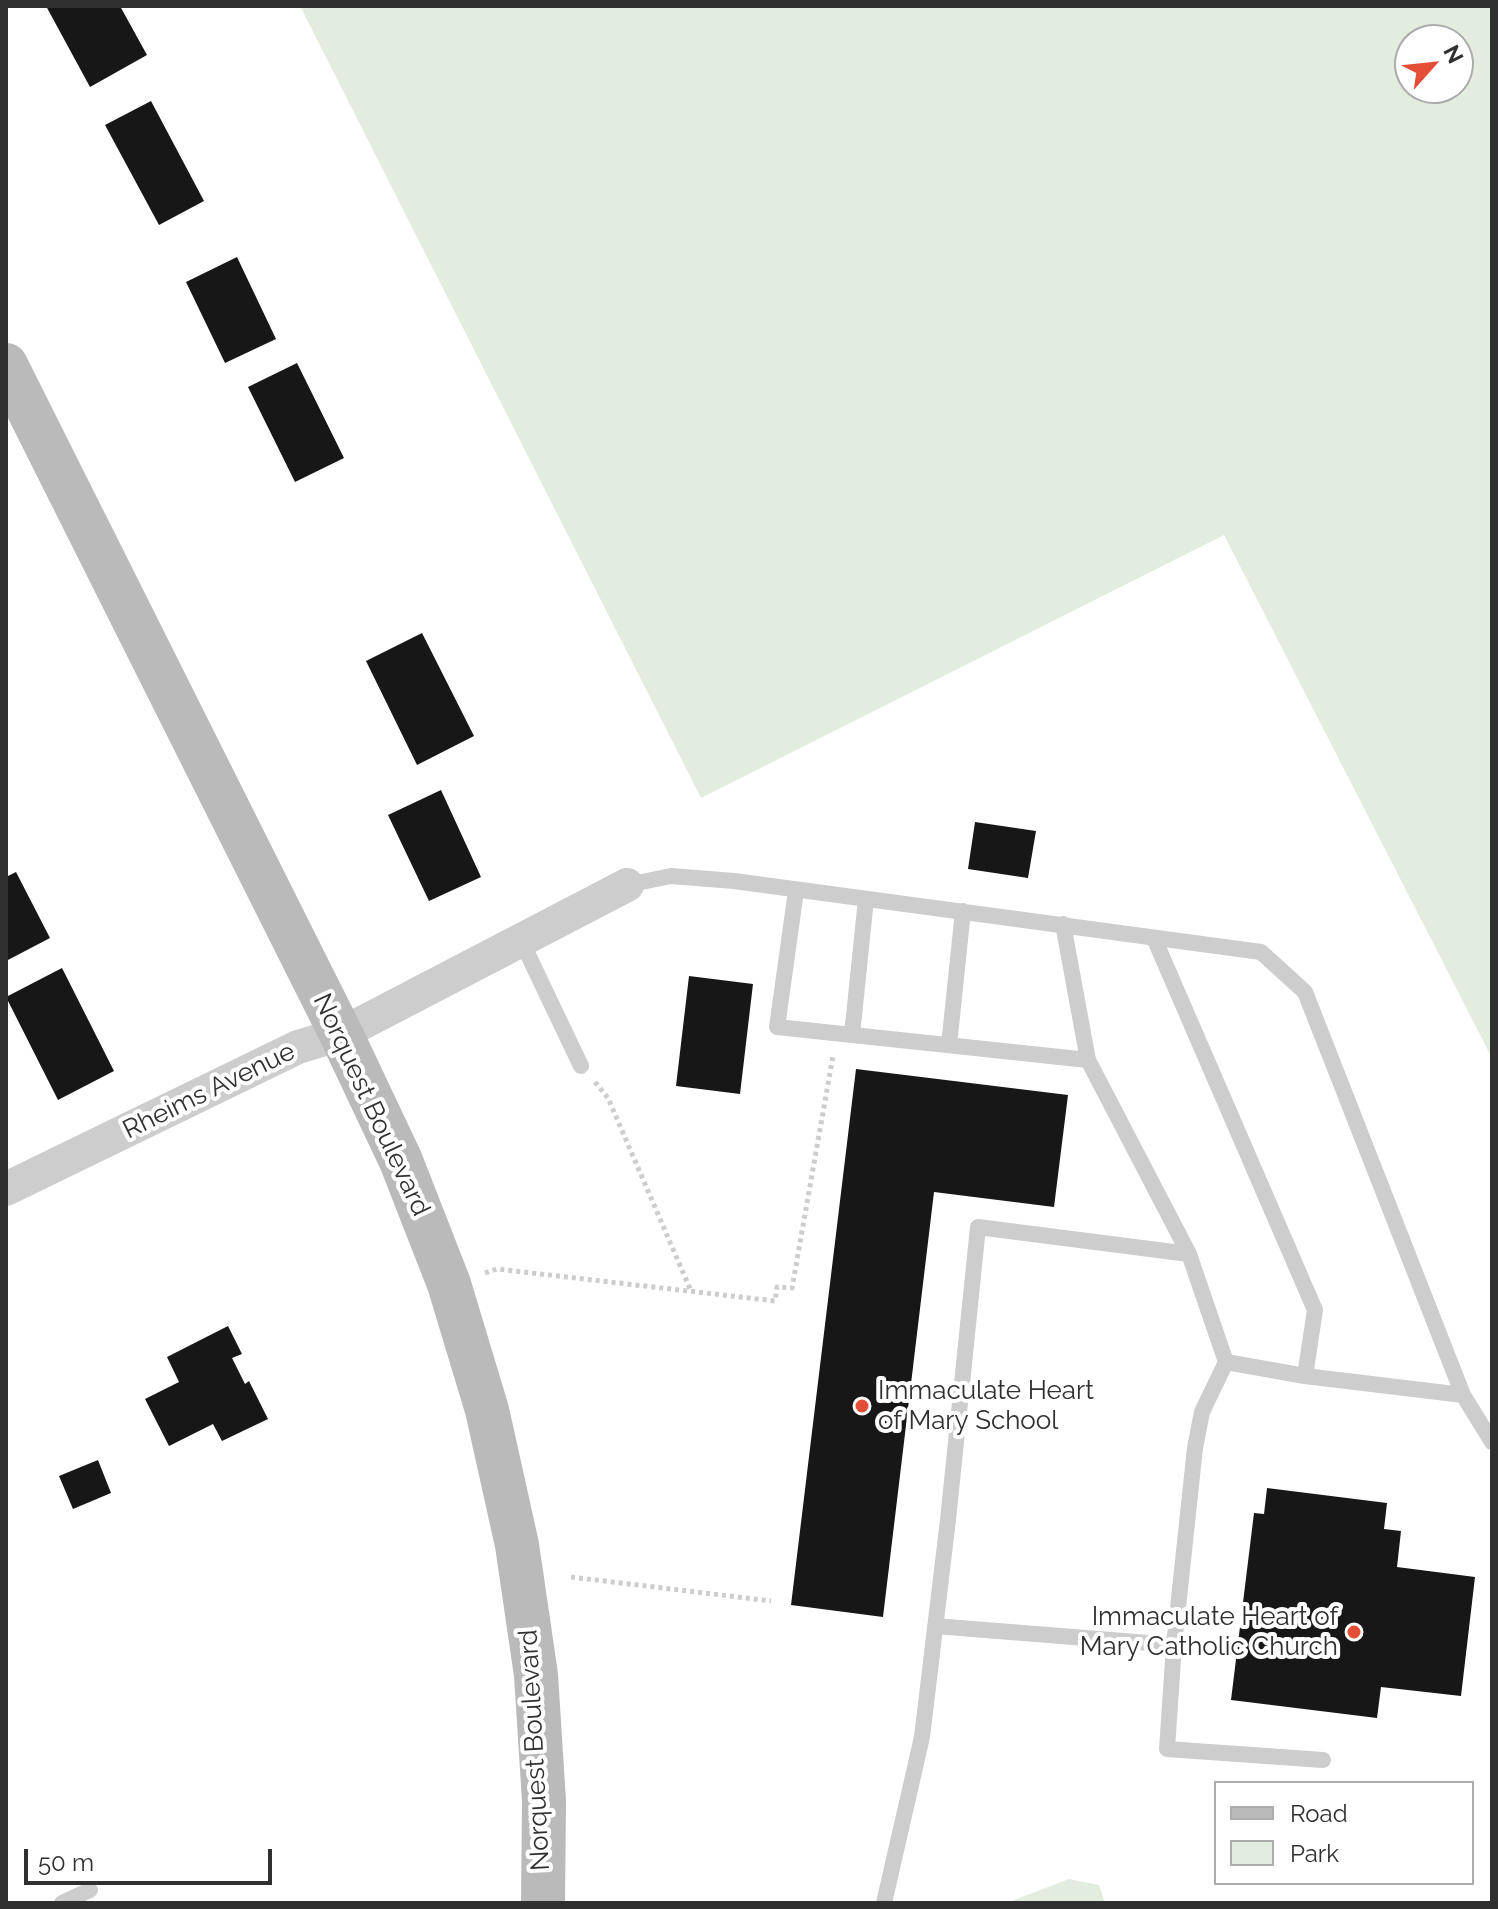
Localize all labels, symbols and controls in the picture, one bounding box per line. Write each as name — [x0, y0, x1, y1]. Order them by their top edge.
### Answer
north arrow — [1394, 24, 1474, 104]
text: N — [1438, 41, 1469, 67]
street label: Norquest Boulevard — [306, 989, 436, 1221]
street label: Rheims Avenue — [118, 1036, 300, 1146]
place label: Immaculate Heart of Mary School — [878, 1375, 1094, 1436]
marker: Immaculate Heart of Mary School — [853, 1397, 871, 1415]
place label: Immaculate Heart of Mary Catholic Church — [1080, 1601, 1338, 1662]
marker: Immaculate Heart of Mary Catholic Church — [1345, 1623, 1363, 1641]
street label: Norquest Boulevard — [513, 1629, 557, 1871]
legend — [1214, 1781, 1474, 1885]
text: Road — [1290, 1799, 1348, 1828]
scale bar — [28, 1833, 276, 1883]
text: Park — [1290, 1839, 1339, 1868]
text: 50 m — [38, 1848, 94, 1877]

